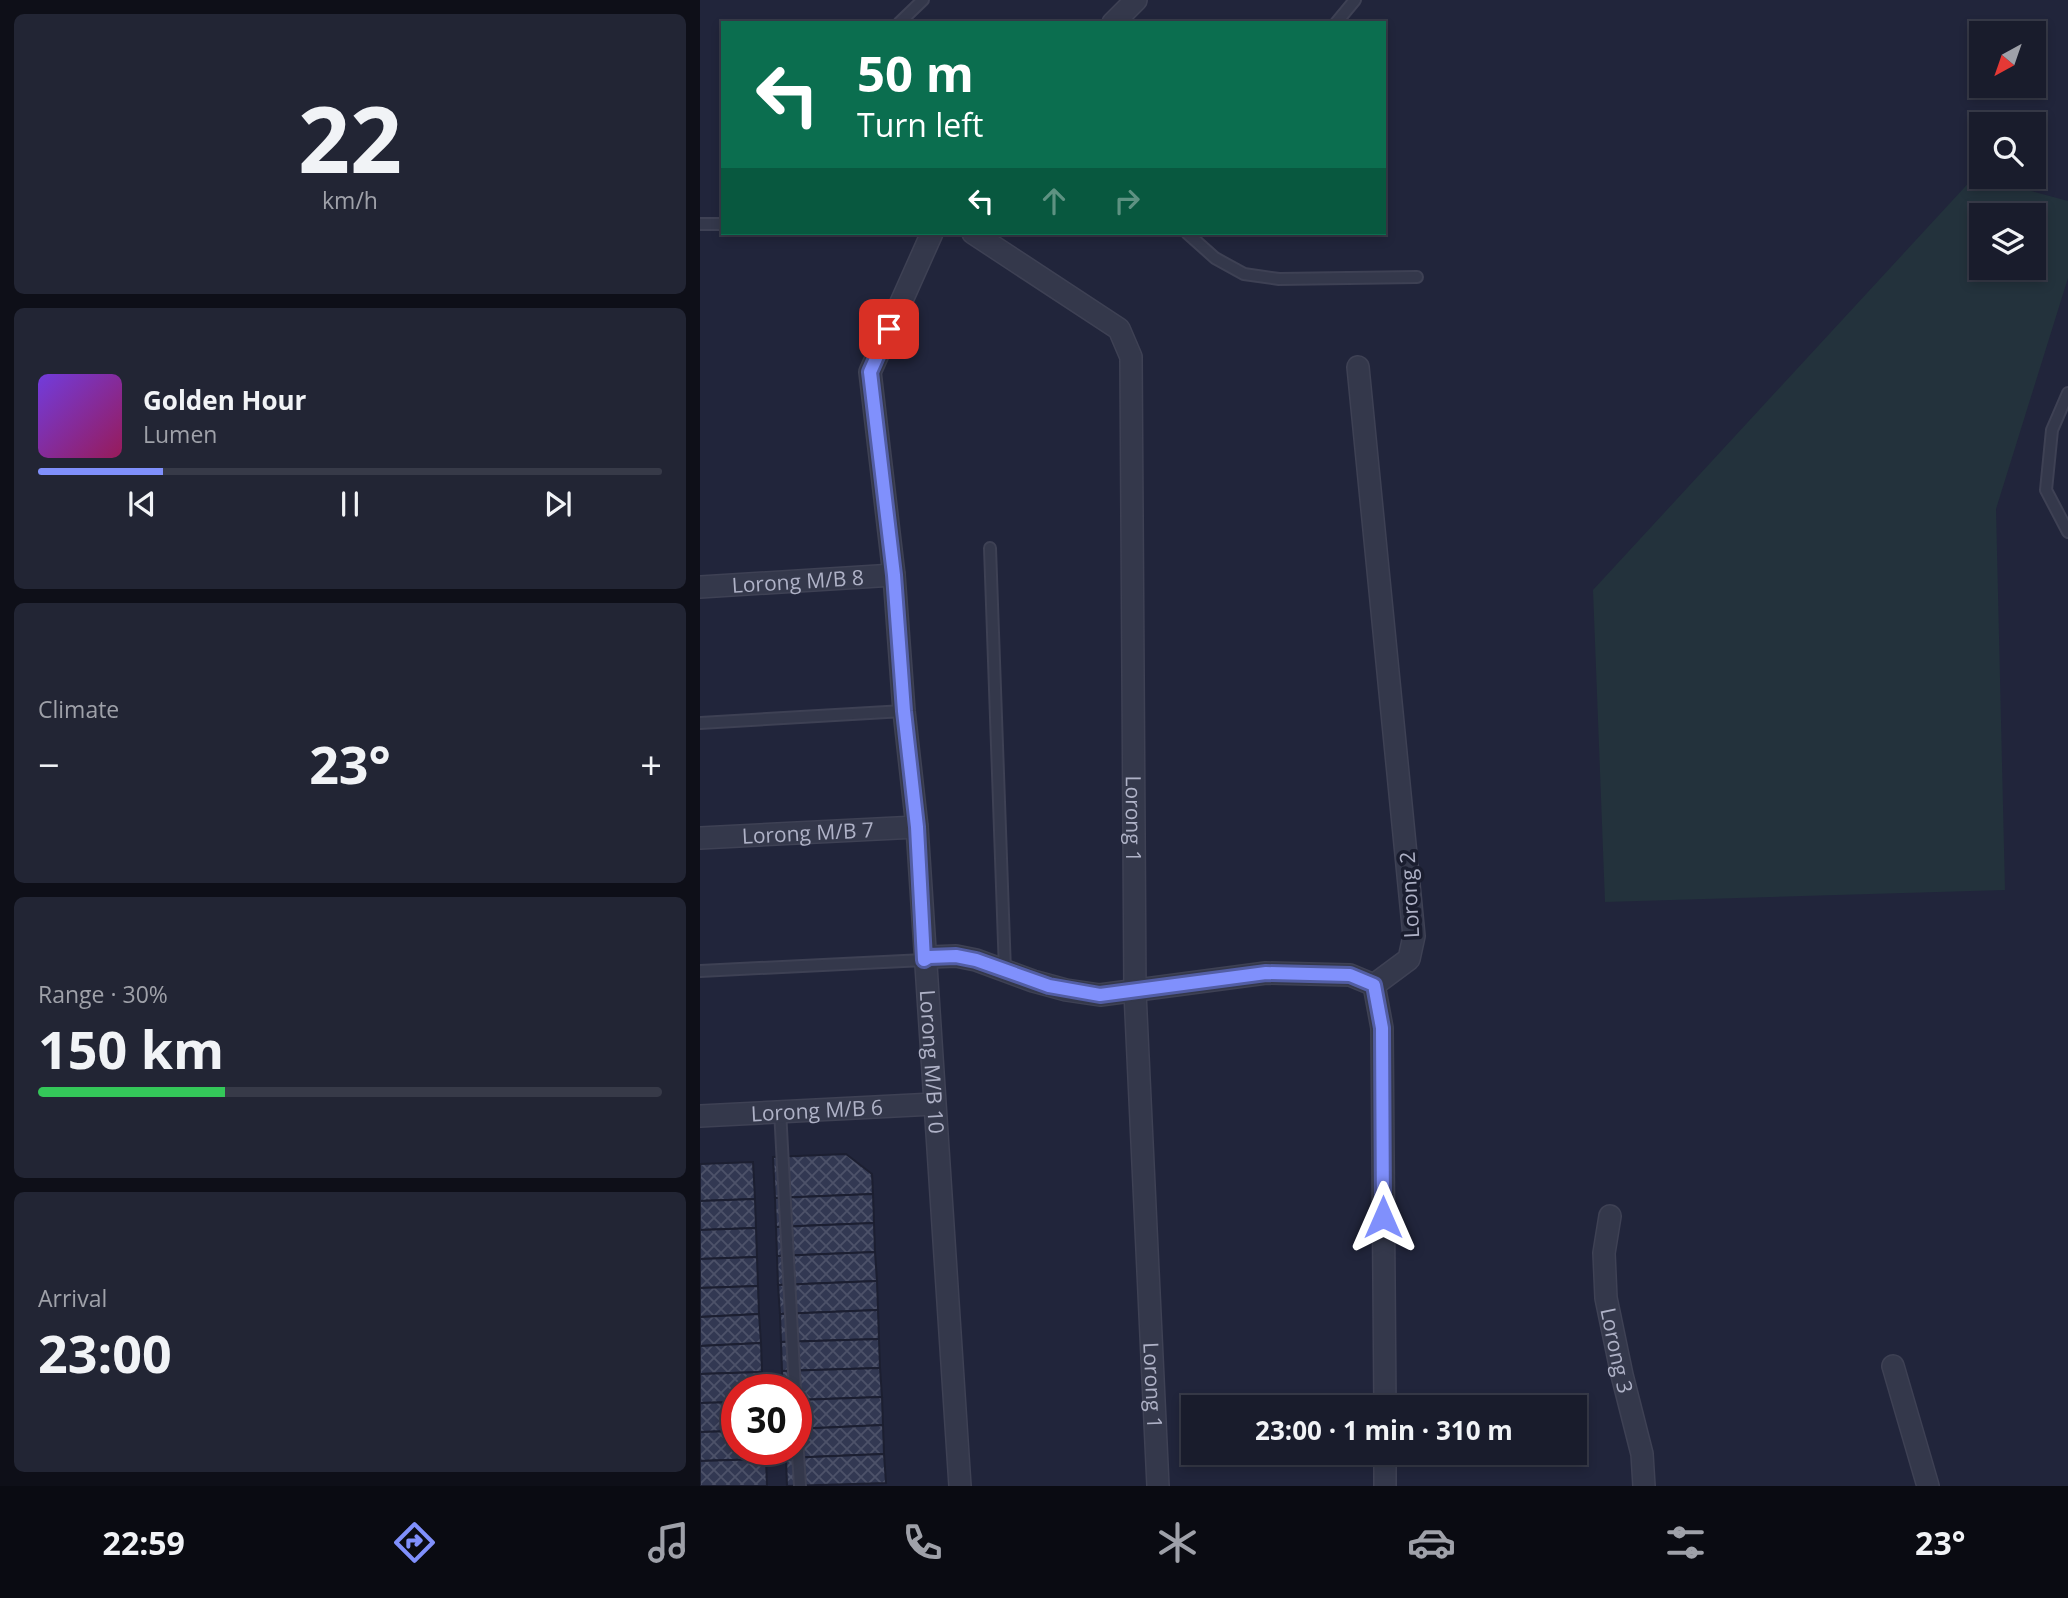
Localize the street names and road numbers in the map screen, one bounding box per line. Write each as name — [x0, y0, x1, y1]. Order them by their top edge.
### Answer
street label: Lorong M/B 8 — [731, 563, 865, 599]
street label: Lorong 1 — [1120, 775, 1148, 862]
street label: Lorong M/B 7 — [741, 815, 875, 850]
street label: Lorong 2 — [1393, 851, 1425, 939]
street label: Lorong M/B 10 — [914, 989, 951, 1135]
street label: Lorong M/B 6 — [750, 1093, 884, 1127]
street label: Lorong 3 — [1594, 1305, 1640, 1396]
street label: Lorong 1 — [1137, 1341, 1169, 1429]

